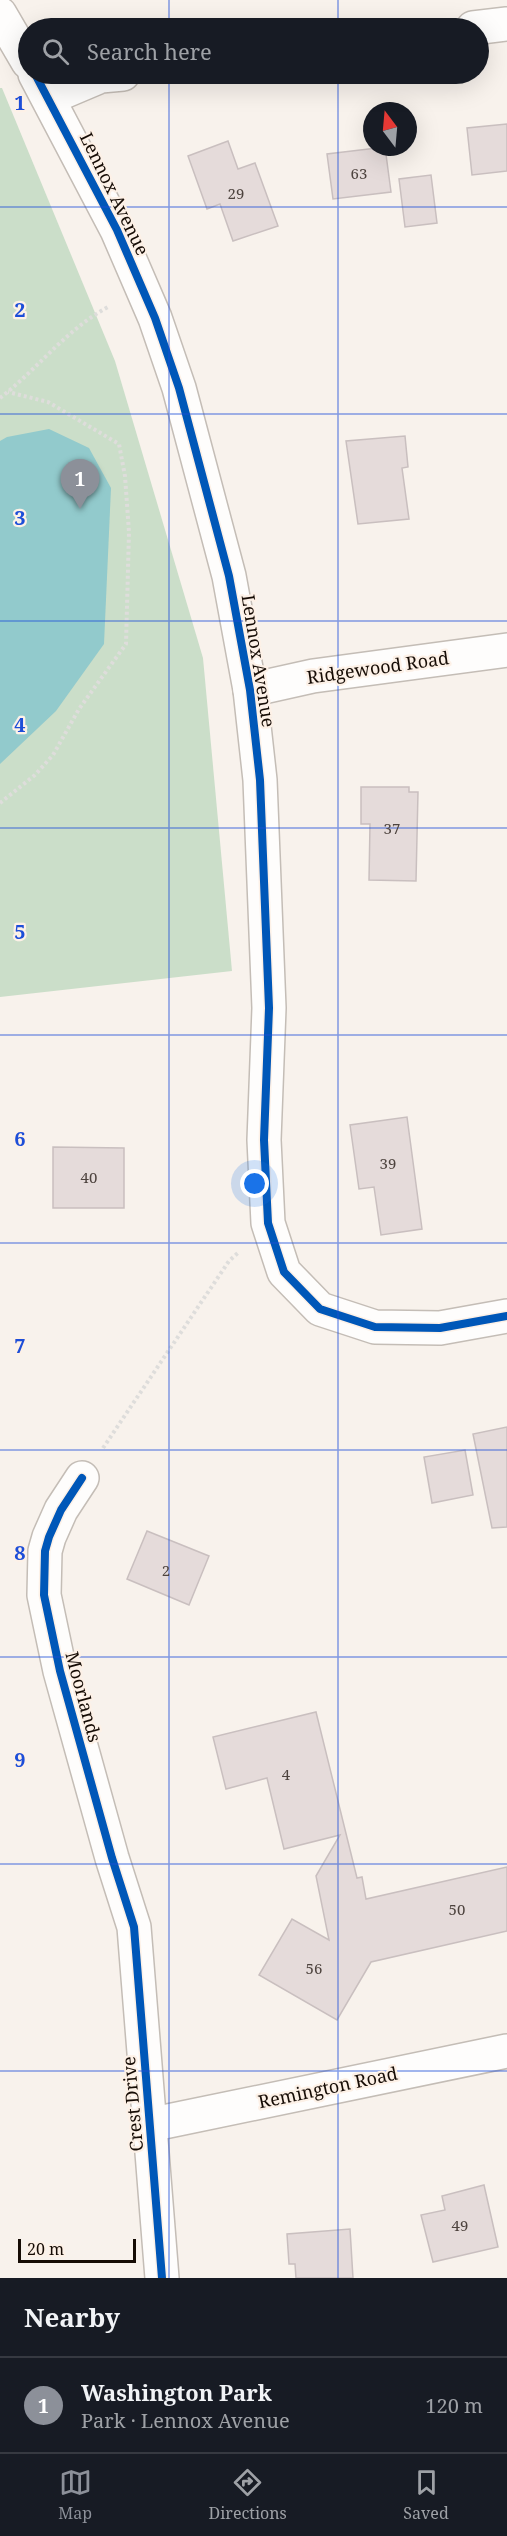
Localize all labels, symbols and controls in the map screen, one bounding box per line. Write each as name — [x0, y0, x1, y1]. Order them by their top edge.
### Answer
search box — [18, 18, 489, 84]
icon: search — [39, 35, 72, 68]
text: Search here — [87, 36, 212, 66]
text: 1 — [14, 89, 26, 116]
north arrow — [363, 102, 417, 156]
street label: Lennox Avenue — [75, 128, 155, 259]
house number: 63 — [351, 163, 367, 183]
house number: 29 — [228, 183, 244, 203]
text: 2 — [14, 296, 26, 323]
pin: 1 — [60, 460, 100, 509]
text: 3 — [14, 504, 26, 531]
street label: Lennox Avenue — [237, 593, 281, 729]
street label: Ridgewood Road — [305, 645, 451, 689]
text: 4 — [14, 711, 26, 738]
house number: 37 — [384, 818, 400, 838]
text: 5 — [14, 918, 26, 945]
text: 6 — [14, 1125, 26, 1152]
house number: 39 — [380, 1153, 396, 1173]
house number: 40 — [81, 1167, 97, 1187]
your location — [240, 1169, 269, 1198]
text: 7 — [14, 1332, 26, 1359]
text: 8 — [14, 1539, 26, 1566]
house number: 2 — [162, 1560, 170, 1580]
street label: Moorlands — [60, 1649, 108, 1745]
text: 9 — [14, 1746, 26, 1773]
house number: 4 — [282, 1764, 291, 1784]
house number: 50 — [449, 1899, 465, 1919]
house number: 56 — [306, 1958, 322, 1978]
street label: Crest Drive — [116, 2055, 148, 2153]
street label: Remington Road — [256, 2061, 400, 2114]
house number: 49 — [452, 2215, 468, 2235]
scale bar — [18, 2236, 136, 2264]
text: 20 m — [27, 2238, 64, 2260]
text: Nearby — [24, 2299, 120, 2335]
text: Washington Park — [81, 2377, 272, 2407]
text: 1 — [38, 2392, 49, 2419]
text: 120 m — [425, 2392, 483, 2419]
text: Park · Lennox Avenue — [81, 2407, 290, 2434]
tab: Map — [58, 2466, 92, 2524]
tab: Directions — [209, 2466, 287, 2524]
tab: Saved — [403, 2466, 449, 2524]

